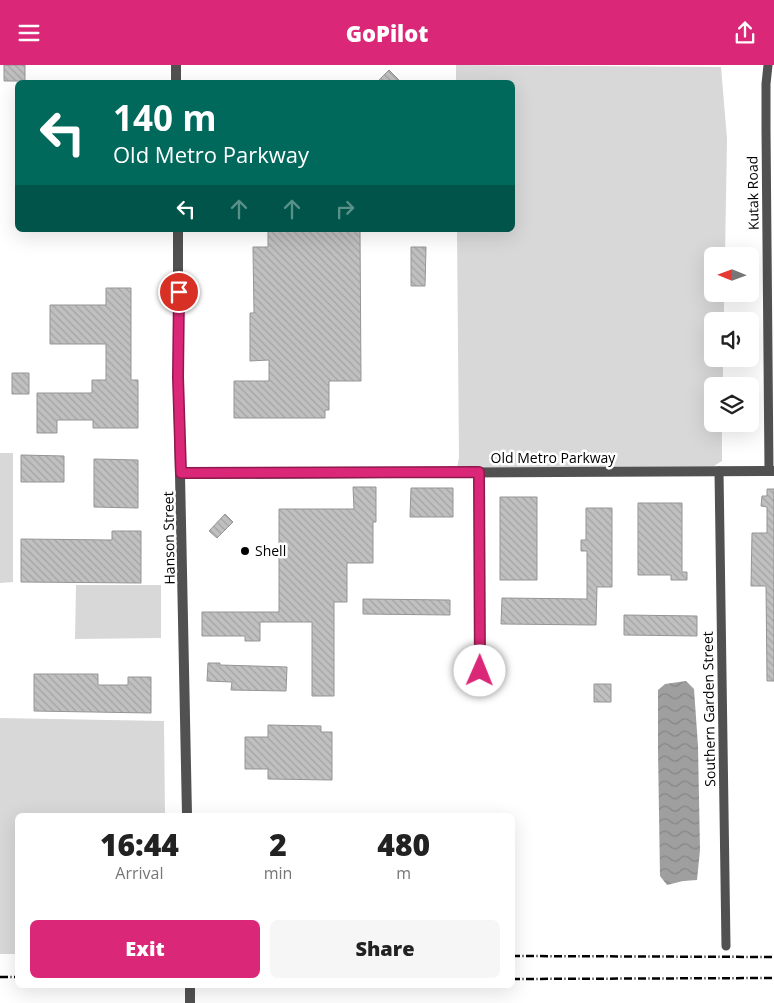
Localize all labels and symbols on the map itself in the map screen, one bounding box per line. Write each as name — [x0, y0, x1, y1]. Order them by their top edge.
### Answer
street label: Kutak Road — [742, 156, 763, 230]
north arrow — [704, 247, 759, 303]
pin — [158, 271, 200, 313]
street label: Old Metro Parkway — [491, 448, 616, 467]
street label: Hanson Street — [158, 491, 179, 585]
place label: Shell — [255, 541, 286, 560]
marker: Shell — [239, 545, 251, 557]
street label: Southern Garden Street — [698, 631, 719, 787]
position arrow — [453, 644, 505, 696]

